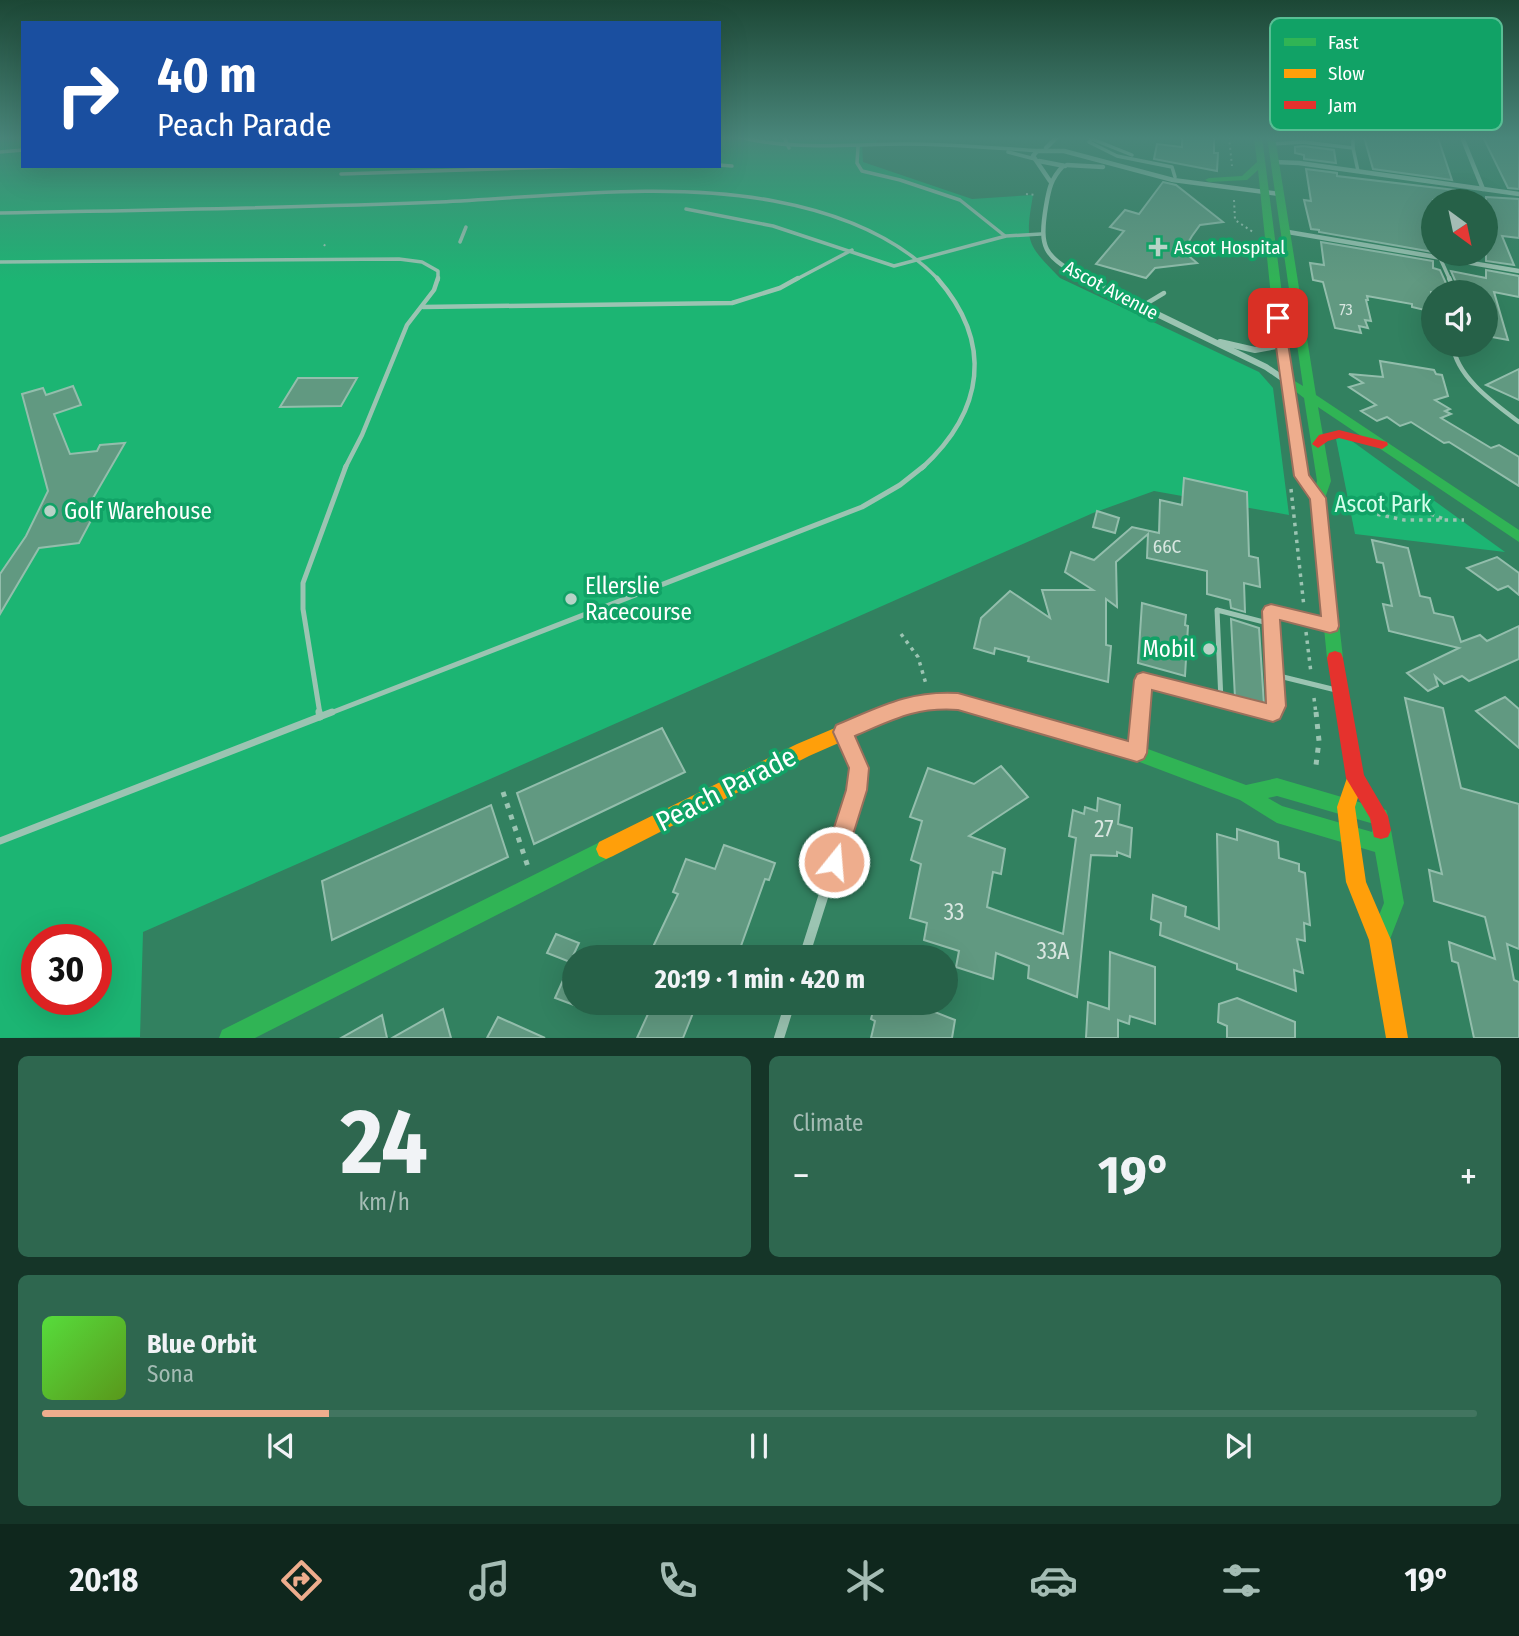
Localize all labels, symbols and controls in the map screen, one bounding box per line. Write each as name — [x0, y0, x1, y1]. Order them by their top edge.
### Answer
legend — [1270, 18, 1502, 130]
text: Fast — [1328, 31, 1359, 54]
text: 40 m — [157, 46, 257, 105]
icon: right — [42, 49, 133, 140]
text: Slow — [1328, 62, 1365, 85]
text: Jam — [1328, 94, 1357, 117]
text: Peach Parade — [157, 106, 332, 144]
north arrow — [1421, 189, 1498, 266]
map controls — [1421, 189, 1498, 357]
place label: Ascot Hospital — [1174, 236, 1285, 259]
marker: Ascot Hospital — [1148, 237, 1168, 257]
street label: Ascot Avenue — [1060, 256, 1162, 324]
button: sound — [1421, 280, 1498, 357]
pin — [1248, 288, 1308, 348]
icon: arrive — [1259, 299, 1297, 337]
house number: 73 — [1339, 300, 1353, 319]
park label: Ascot Park — [1334, 490, 1432, 518]
place label: Golf Warehouse — [64, 497, 212, 525]
marker: Golf Warehouse — [42, 503, 58, 519]
house number: 66C — [1153, 535, 1182, 558]
place label: Ellerslie Racecourse — [585, 572, 692, 626]
marker: Ellerslie Racecourse — [563, 591, 579, 607]
place label: Mobil — [1142, 635, 1195, 663]
marker: Mobil — [1201, 641, 1217, 657]
street label: Peach Parade — [650, 740, 802, 838]
house number: 27 — [1094, 815, 1114, 843]
position arrow — [797, 825, 871, 899]
house number: 33 — [944, 898, 964, 926]
speed limit sign: 30 — [21, 924, 112, 1015]
house number: 33A — [1037, 937, 1069, 965]
text: 20:19 · 1 min · 420 m — [655, 964, 865, 995]
text: 24 — [341, 1088, 428, 1197]
text: Climate — [793, 1109, 863, 1137]
text: 19° — [1098, 1144, 1171, 1207]
text: − — [793, 1153, 810, 1199]
text: + — [1460, 1153, 1477, 1199]
text: km/h — [359, 1188, 410, 1216]
text: Blue Orbit — [147, 1329, 257, 1360]
text: Sona — [147, 1360, 194, 1388]
icon: previous — [262, 1427, 300, 1465]
icon: pause — [740, 1427, 778, 1465]
icon: next — [1219, 1427, 1257, 1465]
icon: directions — [277, 1556, 326, 1605]
icon: music — [465, 1556, 514, 1605]
icon: phone — [653, 1556, 702, 1605]
icon: climate — [841, 1556, 890, 1605]
icon: car — [1029, 1556, 1078, 1605]
icon: filters — [1217, 1556, 1266, 1605]
text: 20:18 — [69, 1561, 138, 1599]
text: 19° — [1404, 1561, 1449, 1599]

